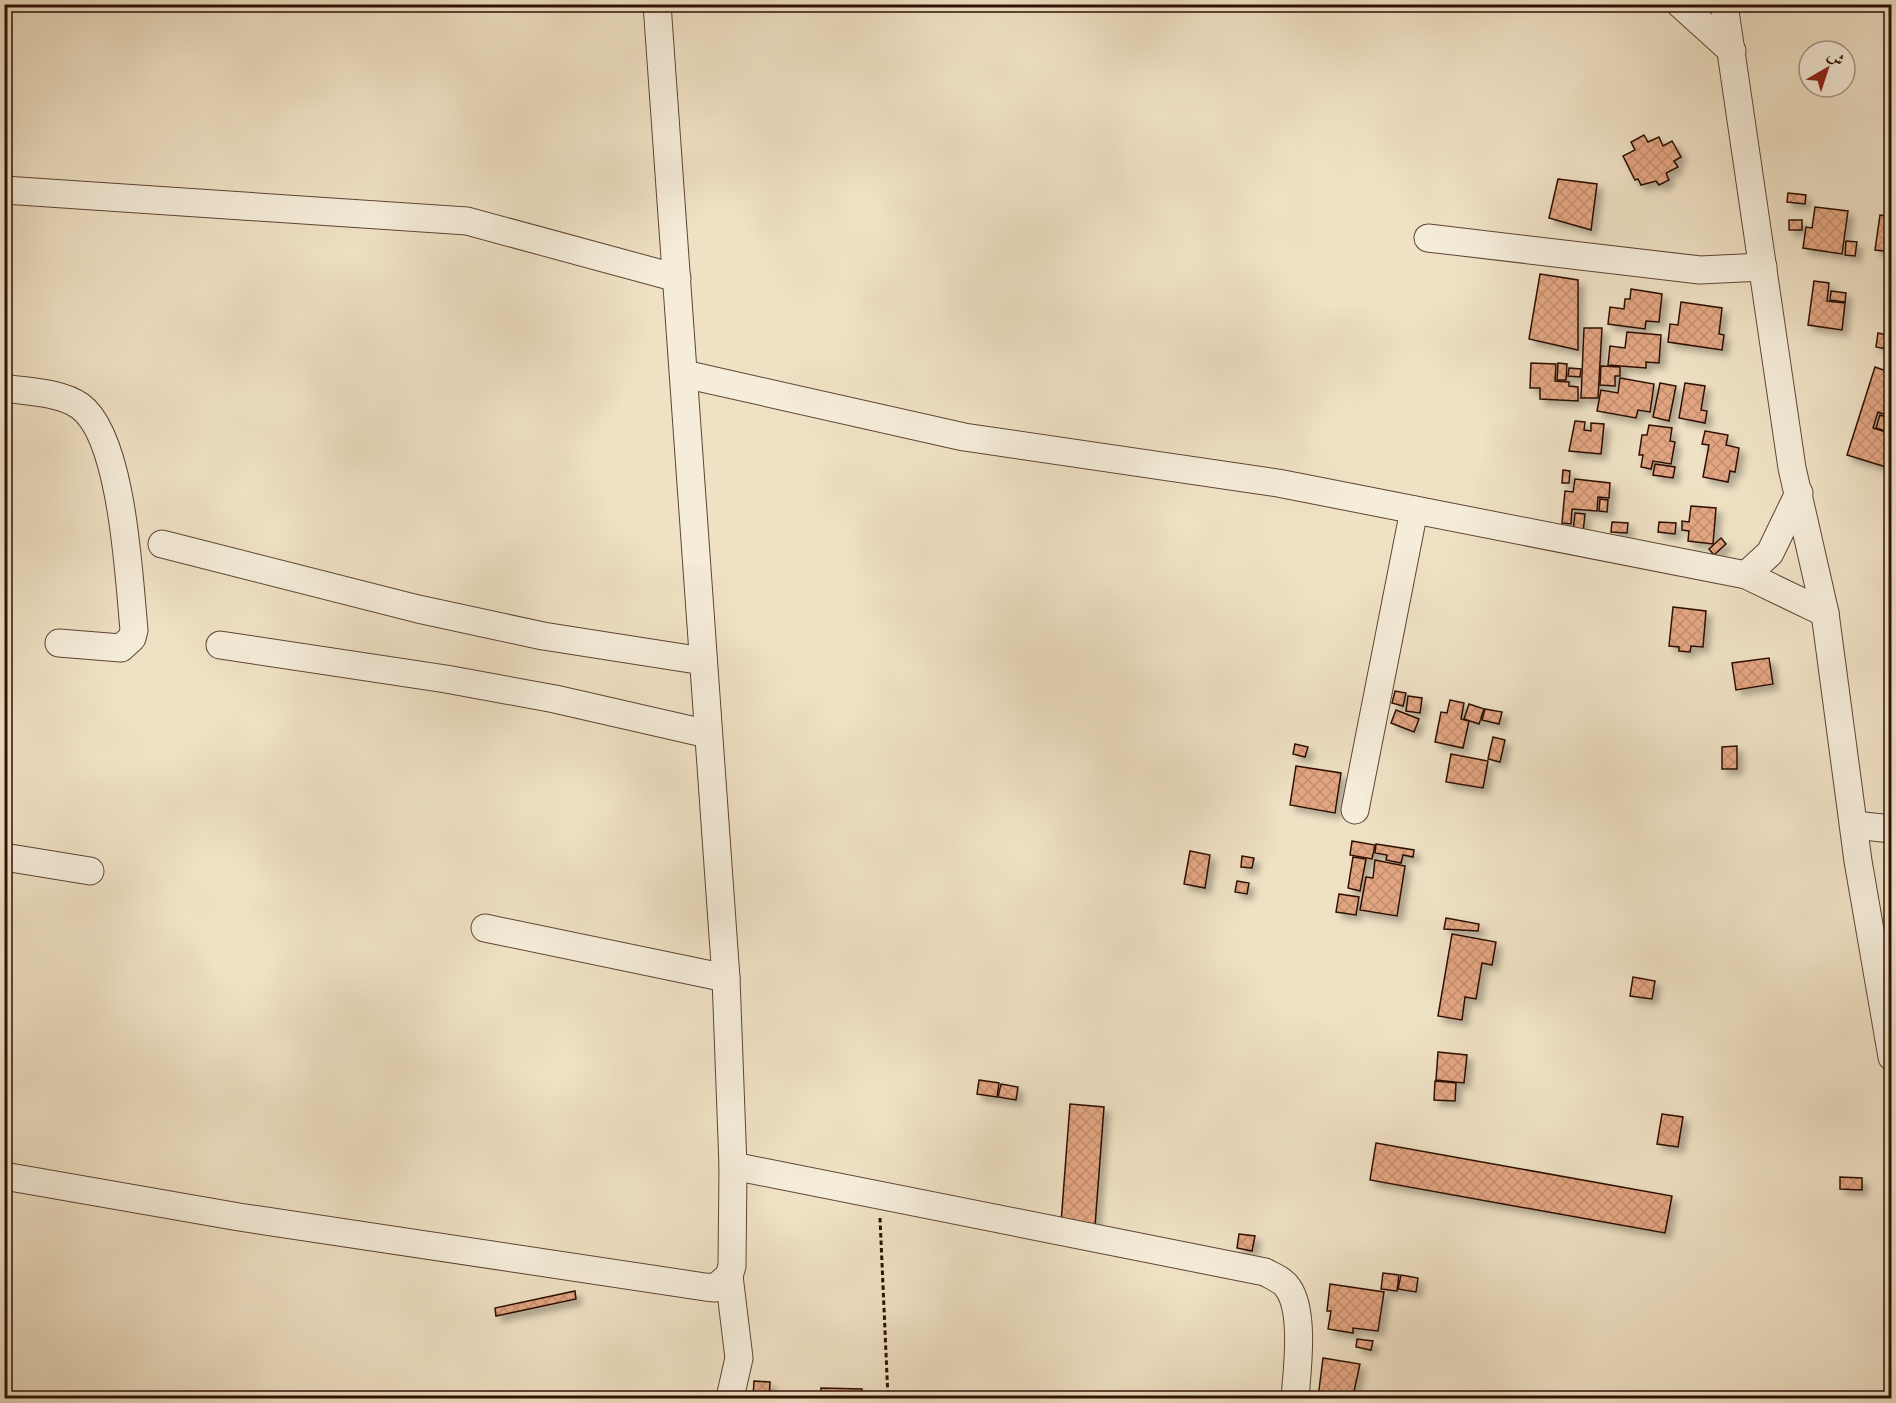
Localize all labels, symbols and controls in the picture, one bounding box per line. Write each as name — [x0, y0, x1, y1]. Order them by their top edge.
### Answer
north arrow — [1797, 39, 1857, 99]
text: ش — [1823, 46, 1848, 72]

